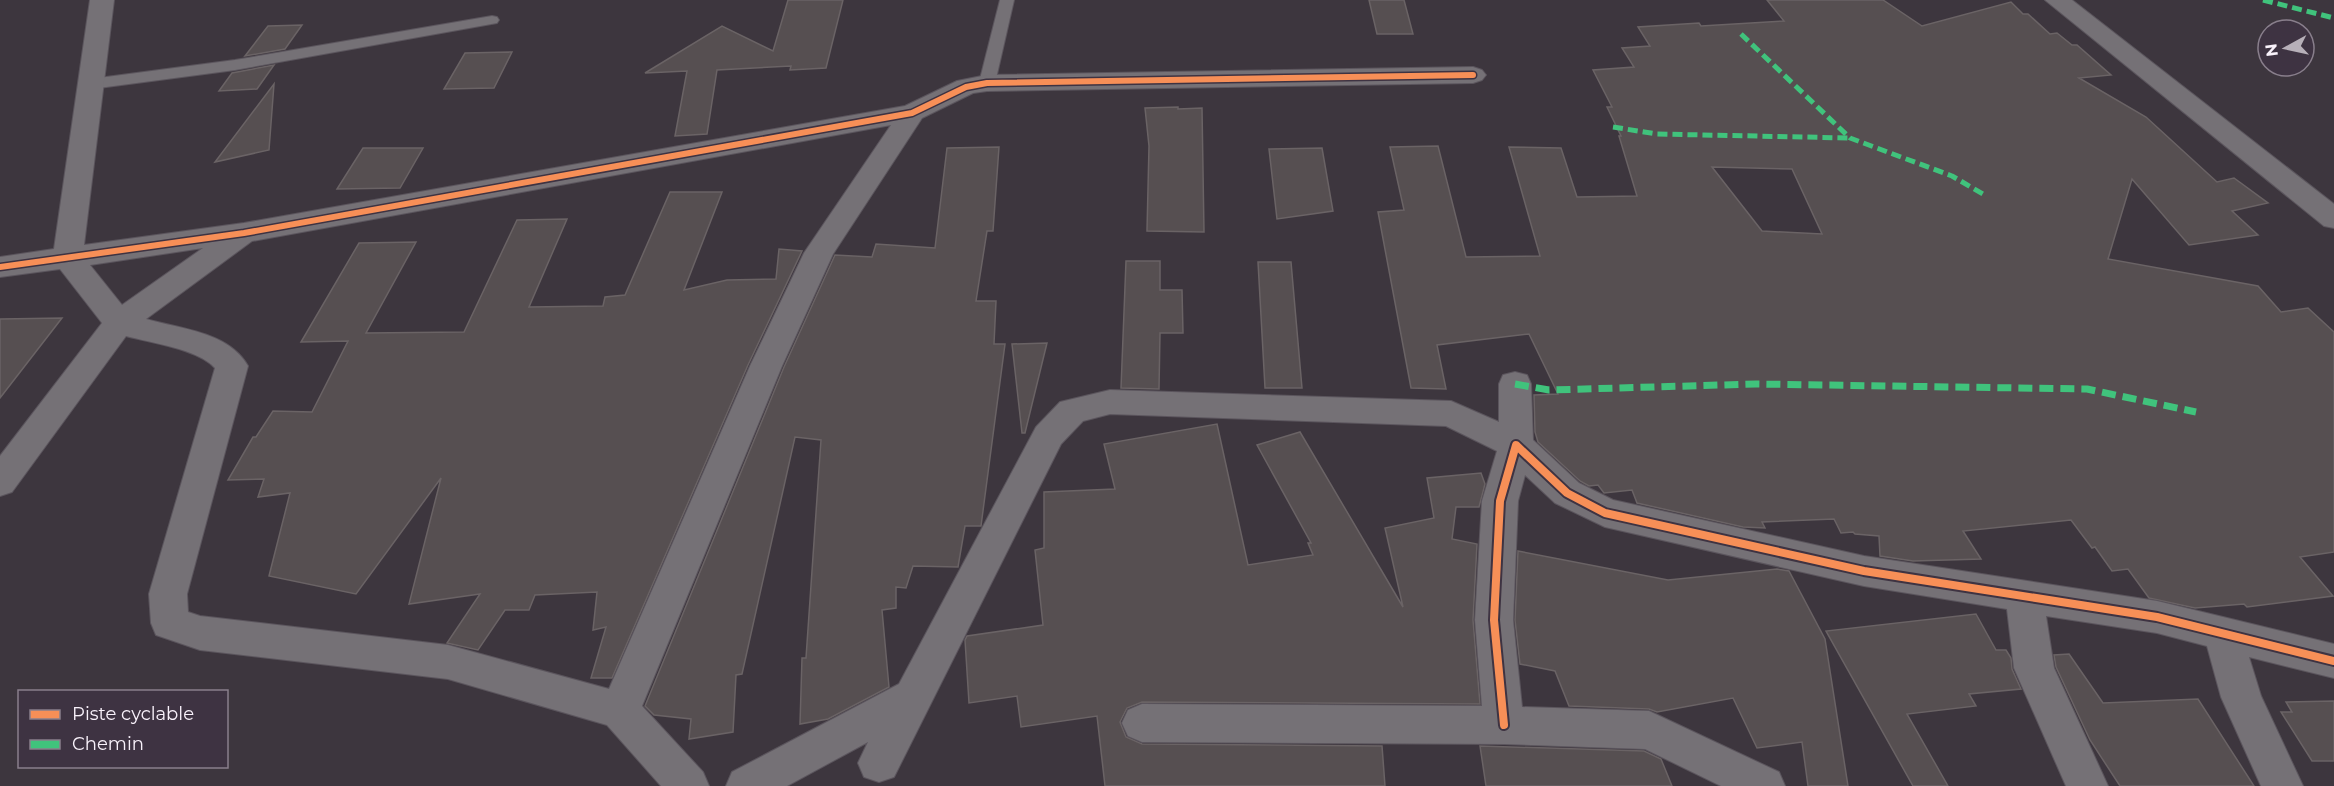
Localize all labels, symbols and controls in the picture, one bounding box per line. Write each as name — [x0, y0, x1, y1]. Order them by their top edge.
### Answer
north arrow — [2256, 18, 2316, 78]
text: N — [2261, 42, 2282, 58]
legend — [18, 690, 228, 768]
text: Piste cyclable — [72, 703, 194, 725]
text: Chemin — [72, 733, 144, 755]

